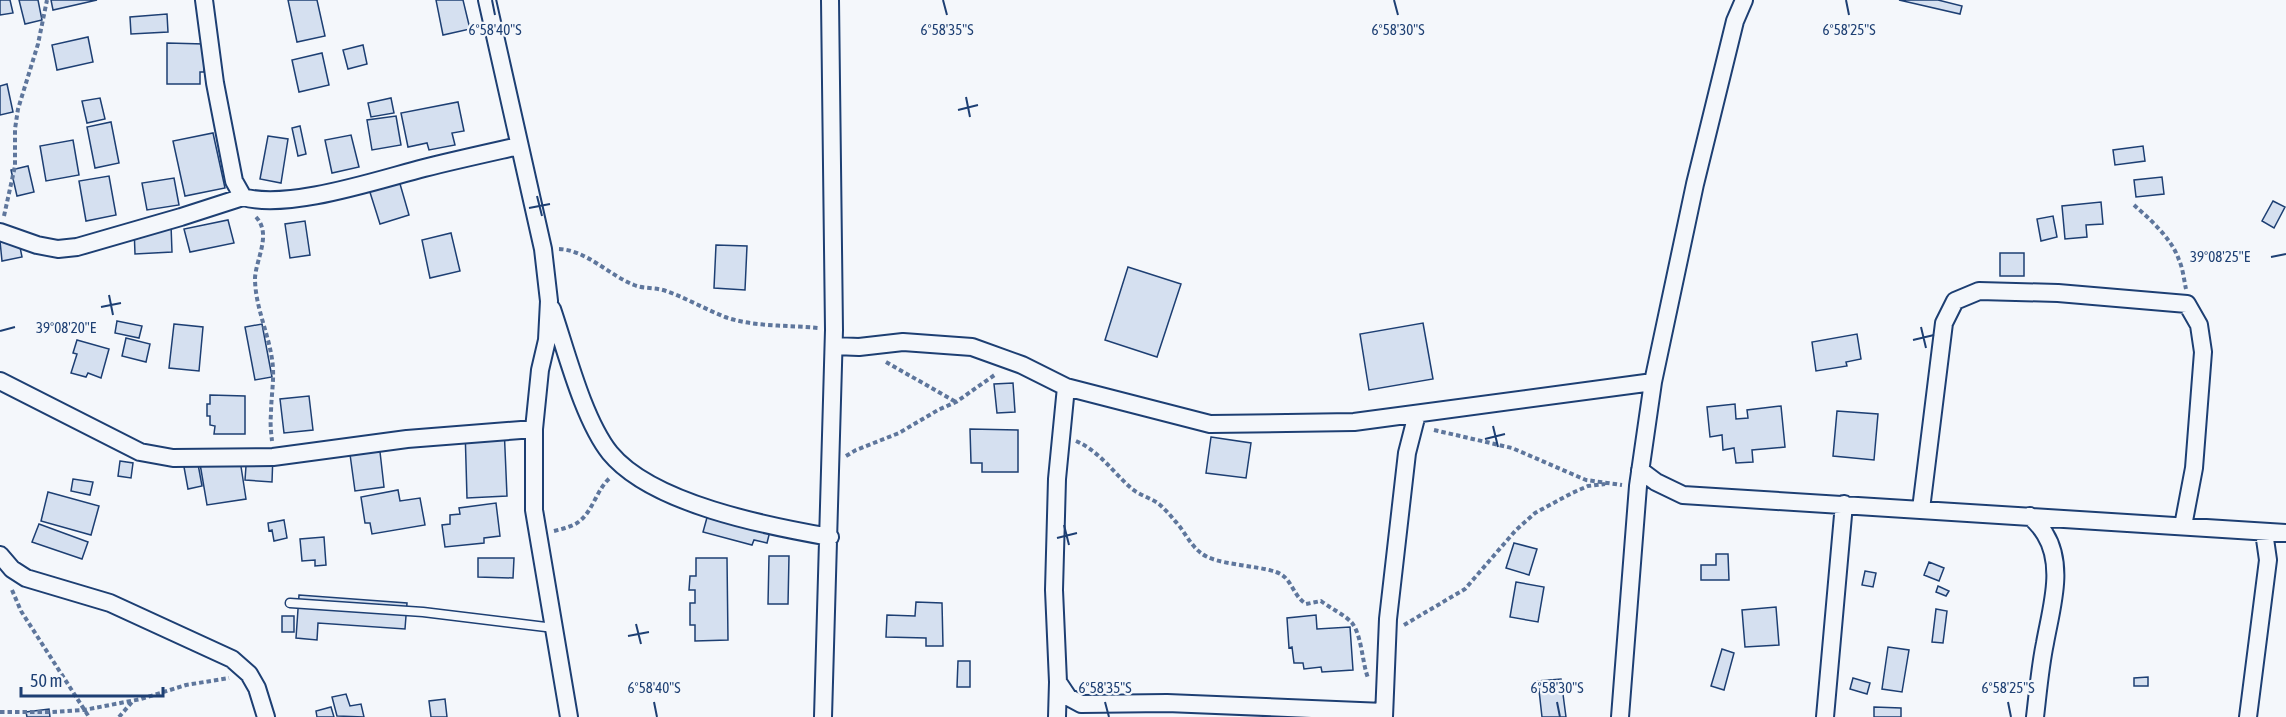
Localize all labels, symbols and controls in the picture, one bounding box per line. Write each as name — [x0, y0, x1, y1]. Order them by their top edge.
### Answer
text: 6°58'40"S — [468, 21, 522, 38]
text: 6°58'35"S — [920, 21, 974, 38]
text: 6°58'30"S — [1371, 21, 1425, 38]
text: 6°58'25"S — [1822, 21, 1876, 38]
text: 39°08'25"E — [2190, 248, 2251, 265]
text: 39°08'20"E — [36, 319, 97, 336]
scale bar — [21, 660, 164, 698]
text: 50 m — [30, 670, 62, 691]
text: 6°58'40"S — [627, 679, 681, 696]
text: 6°58'35"S — [1078, 679, 1132, 696]
text: 6°58'30"S — [1530, 679, 1584, 696]
text: 6°58'25"S — [1981, 679, 2035, 696]

